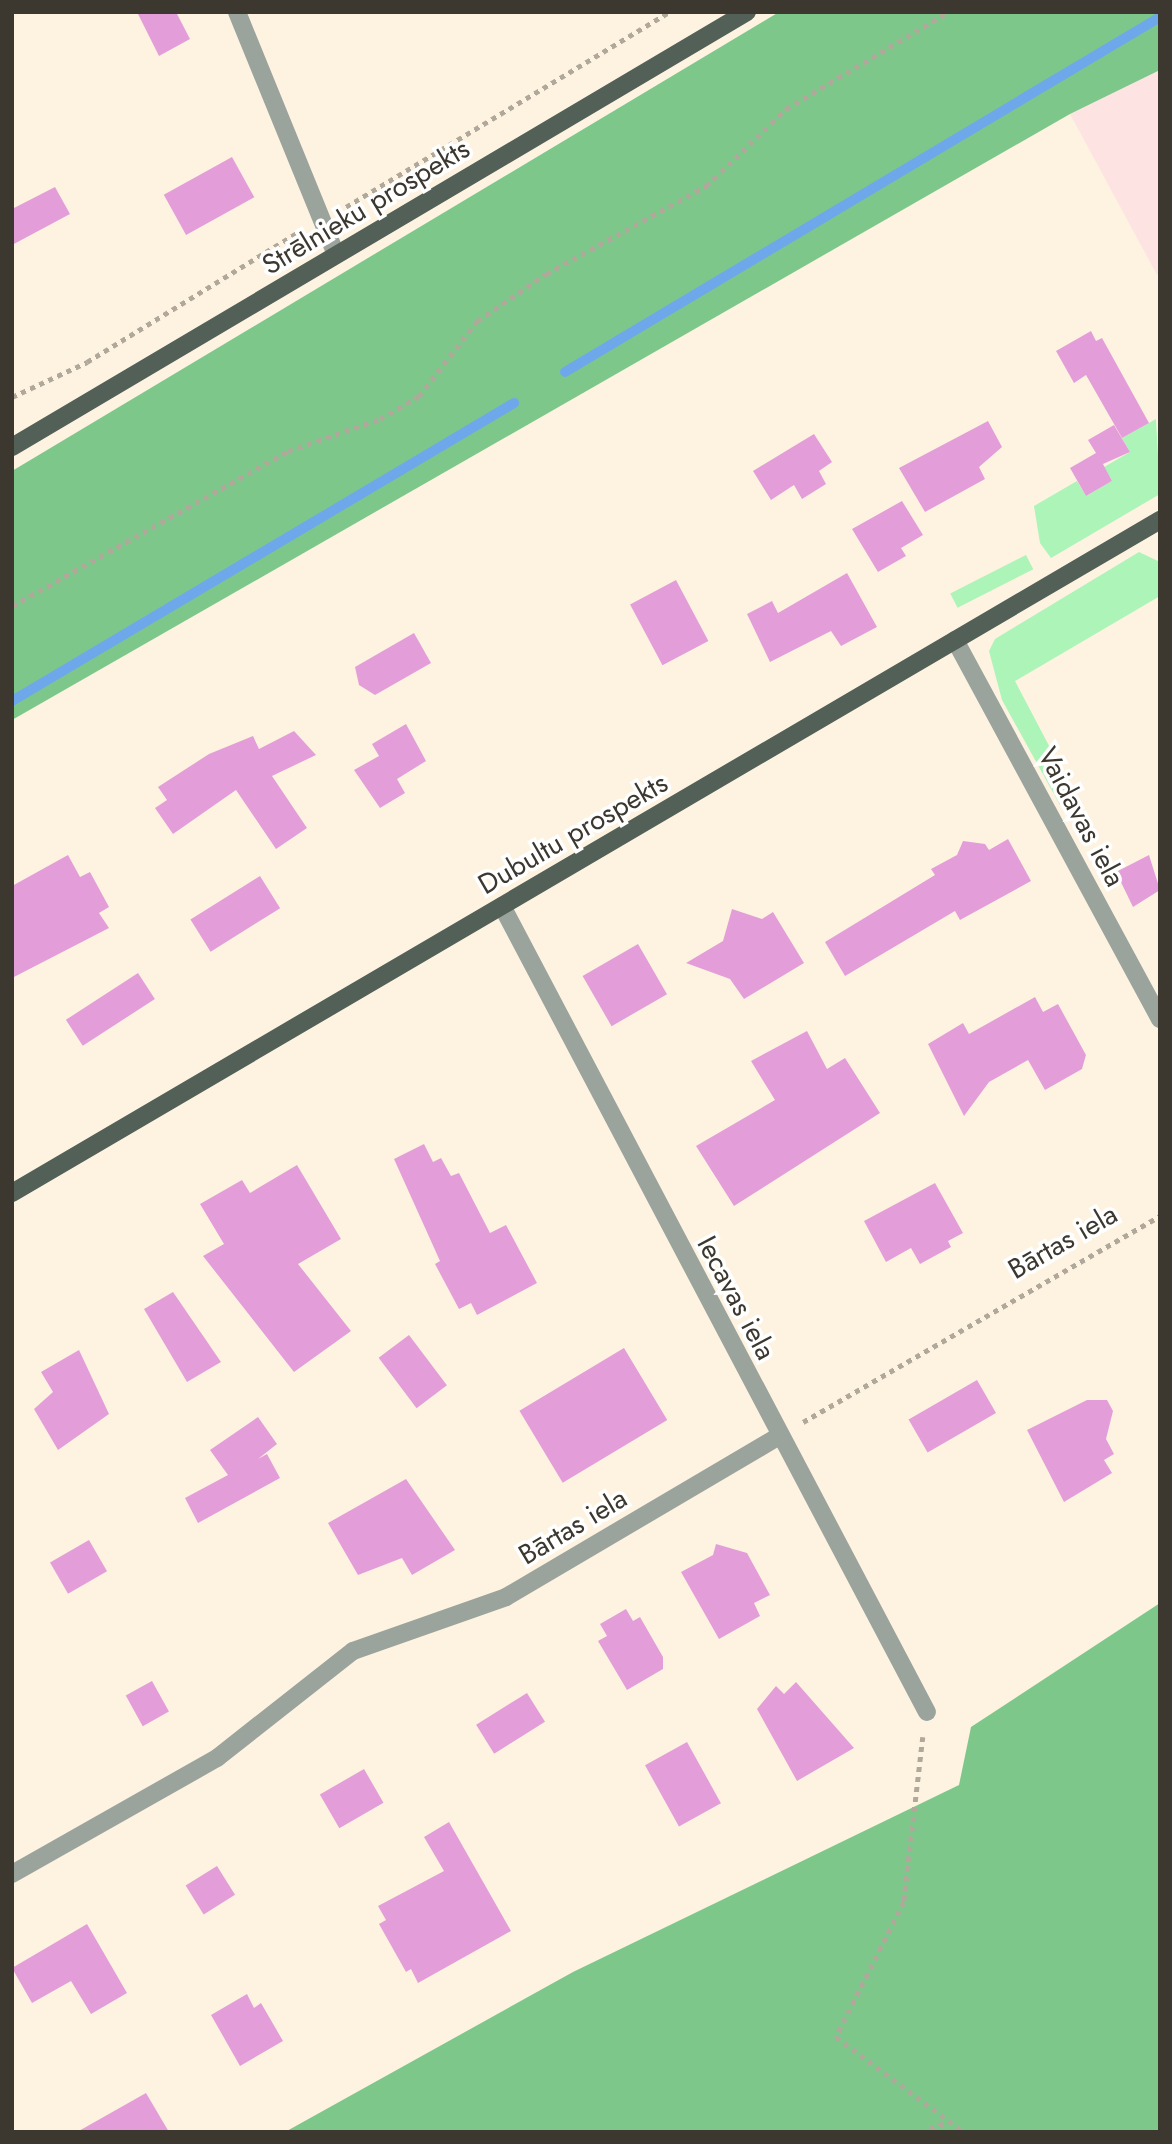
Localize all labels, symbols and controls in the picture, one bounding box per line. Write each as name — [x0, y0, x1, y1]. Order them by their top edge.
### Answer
street label: Strēlnieku prospekts — [256, 132, 476, 282]
street label: Vaidavas iela — [1030, 742, 1132, 892]
street label: Dubultu prospekts — [472, 766, 674, 902]
street label: Bārtas iela — [1003, 1197, 1123, 1287]
street label: Iecavas iela — [689, 1230, 783, 1366]
street label: Bārtas iela — [513, 1482, 633, 1572]

